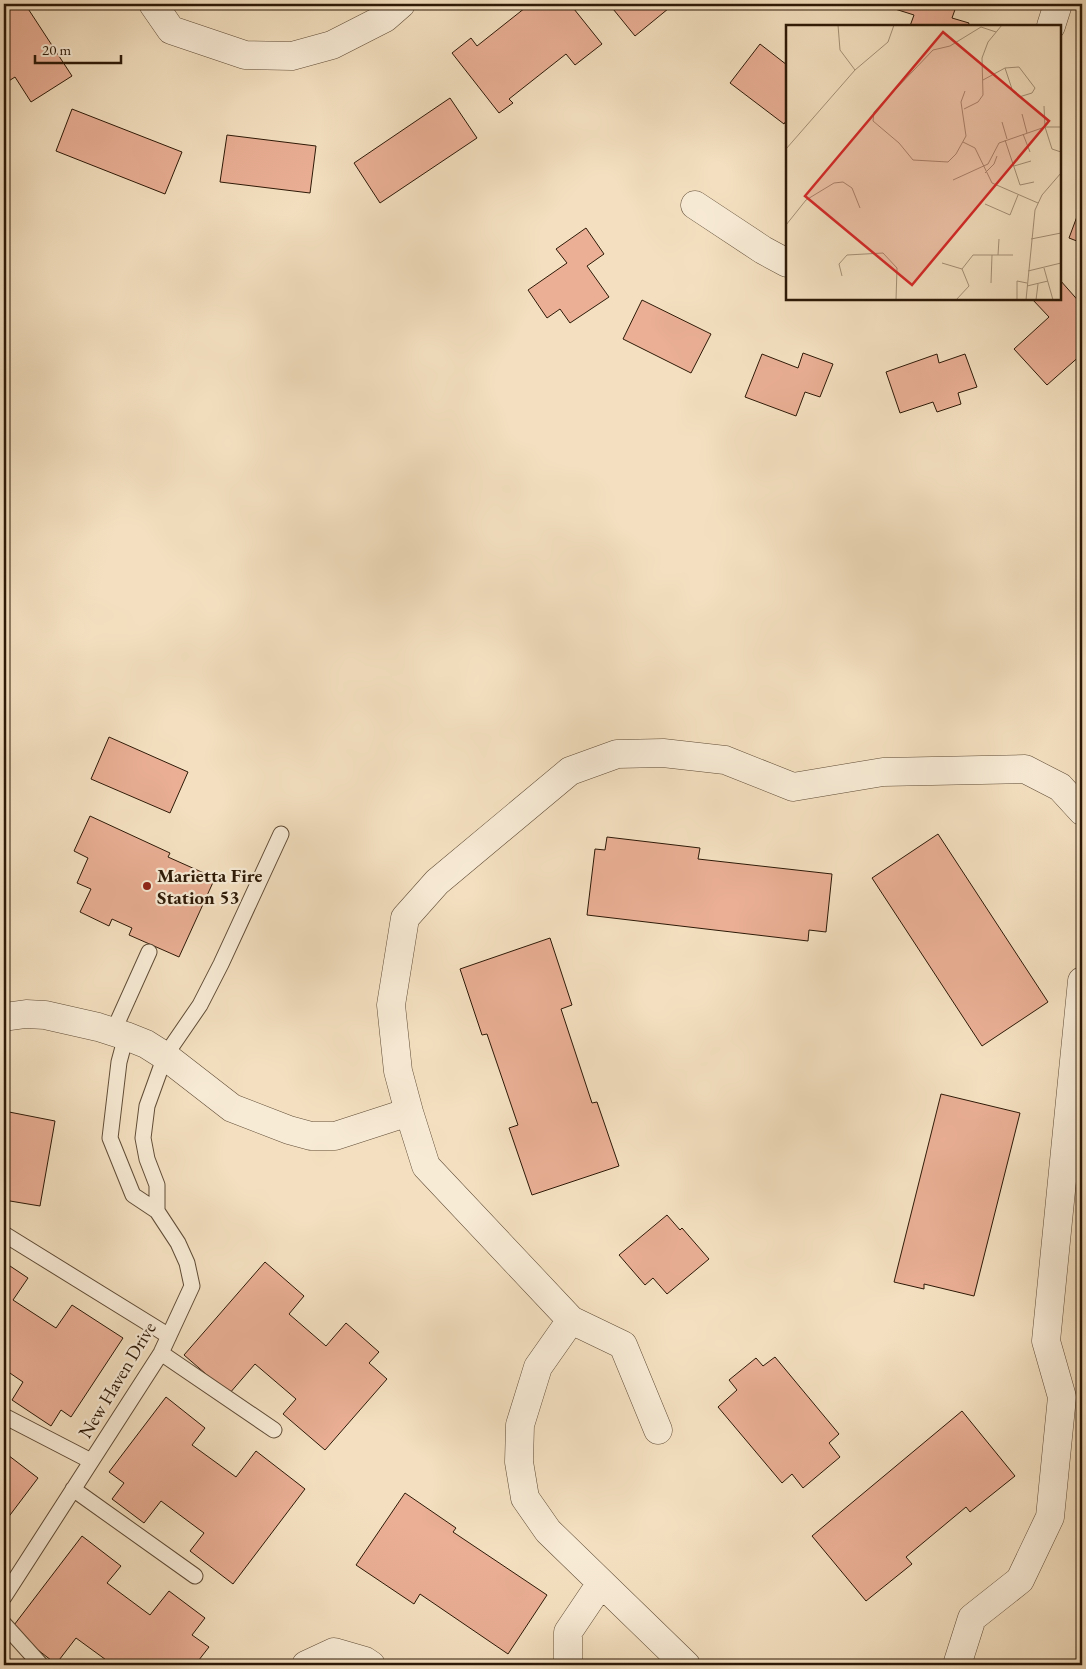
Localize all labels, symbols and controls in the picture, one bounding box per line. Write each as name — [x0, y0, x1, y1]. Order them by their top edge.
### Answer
inset map — [786, 25, 1061, 300]
scale bar — [35, 32, 121, 64]
text: 20 m — [42, 40, 71, 59]
place label: Marietta Fire Station 53 — [157, 863, 262, 910]
marker: Marietta Fire Station 53 — [141, 880, 153, 892]
street label: New Haven Drive — [72, 1317, 162, 1443]

